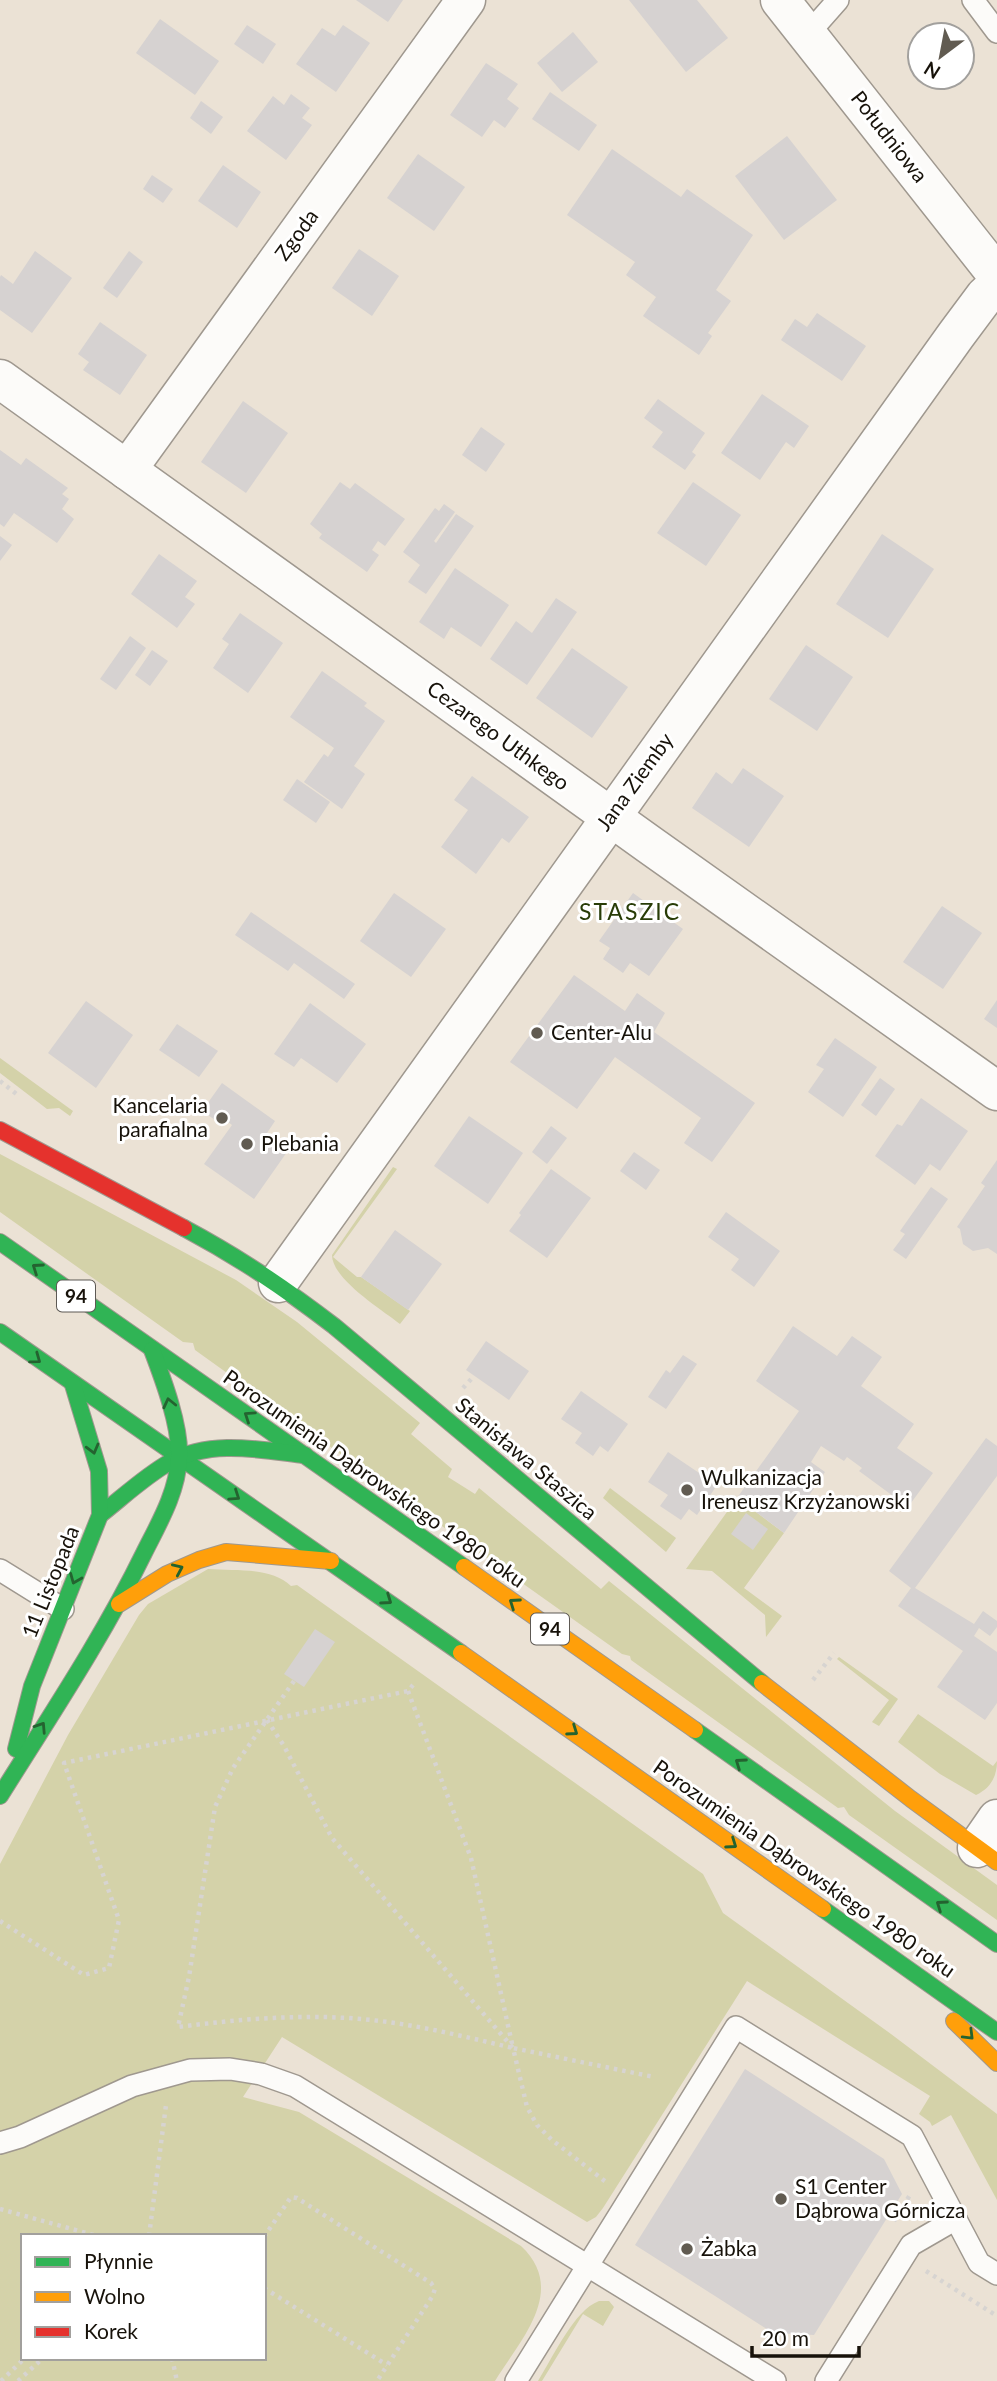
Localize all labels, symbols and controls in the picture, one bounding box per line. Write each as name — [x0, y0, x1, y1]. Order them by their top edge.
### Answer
north arrow — [906, 21, 976, 91]
text: N — [919, 57, 944, 84]
street label: Południowa — [847, 85, 934, 187]
street label: Zgoda — [269, 204, 323, 265]
street label: Cezarego Uthkego — [423, 675, 575, 795]
street label: Jana Ziemby — [590, 727, 678, 835]
district label: STASZIC — [579, 897, 681, 925]
place label: Center-Alu — [551, 1019, 652, 1044]
marker: Center-Alu — [529, 1025, 545, 1041]
place label: Kancelaria parafialna — [113, 1092, 208, 1141]
marker: Kancelaria parafialna — [214, 1110, 230, 1126]
place label: Plebania — [261, 1130, 339, 1155]
marker: Plebania — [239, 1136, 255, 1152]
one-way arrow — [32, 1264, 45, 1276]
road number: 94 — [57, 1280, 95, 1312]
one-way arrow — [29, 1350, 41, 1363]
street label: Porozumienia Dąbrowskiego 1980 roku — [219, 1363, 531, 1592]
street label: Stanisława Staszica — [451, 1391, 603, 1524]
one-way arrow — [163, 1397, 178, 1409]
one-way arrow — [244, 1412, 257, 1424]
one-way arrow — [84, 1443, 99, 1455]
place label: Wulkanizacja Ireneusz Krzyżanowski — [701, 1464, 910, 1513]
marker: Wulkanizacja Ireneusz Krzyżanowski — [679, 1482, 695, 1498]
one-way arrow — [228, 1487, 241, 1500]
street label: 11 Listopada — [16, 1522, 83, 1641]
one-way arrow — [171, 1563, 183, 1577]
one-way arrow — [69, 1572, 83, 1584]
one-way arrow — [379, 1592, 392, 1604]
one-way arrow — [509, 1599, 522, 1611]
road number: 94 — [531, 1614, 569, 1644]
one-way arrow — [33, 1722, 46, 1735]
one-way arrow — [565, 1723, 578, 1735]
street label: Porozumienia Dąbrowskiego 1980 roku — [649, 1753, 961, 1982]
one-way arrow — [735, 1759, 748, 1771]
one-way arrow — [724, 1836, 737, 1848]
one-way arrow — [936, 1901, 949, 1913]
one-way arrow — [960, 2027, 973, 2040]
place label: S1 Center Dąbrowa Górnicza — [795, 2173, 966, 2222]
marker: S1 Center Dąbrowa Górnicza — [773, 2191, 789, 2207]
legend — [21, 2234, 266, 2360]
place label: Żabka — [701, 2235, 757, 2260]
marker: Żabka — [679, 2241, 695, 2257]
text: Płynnie — [84, 2248, 153, 2273]
text: Wolno — [84, 2283, 145, 2308]
scale bar — [752, 2314, 859, 2358]
text: Korek — [84, 2318, 138, 2343]
text: 20 m — [762, 2325, 809, 2350]

